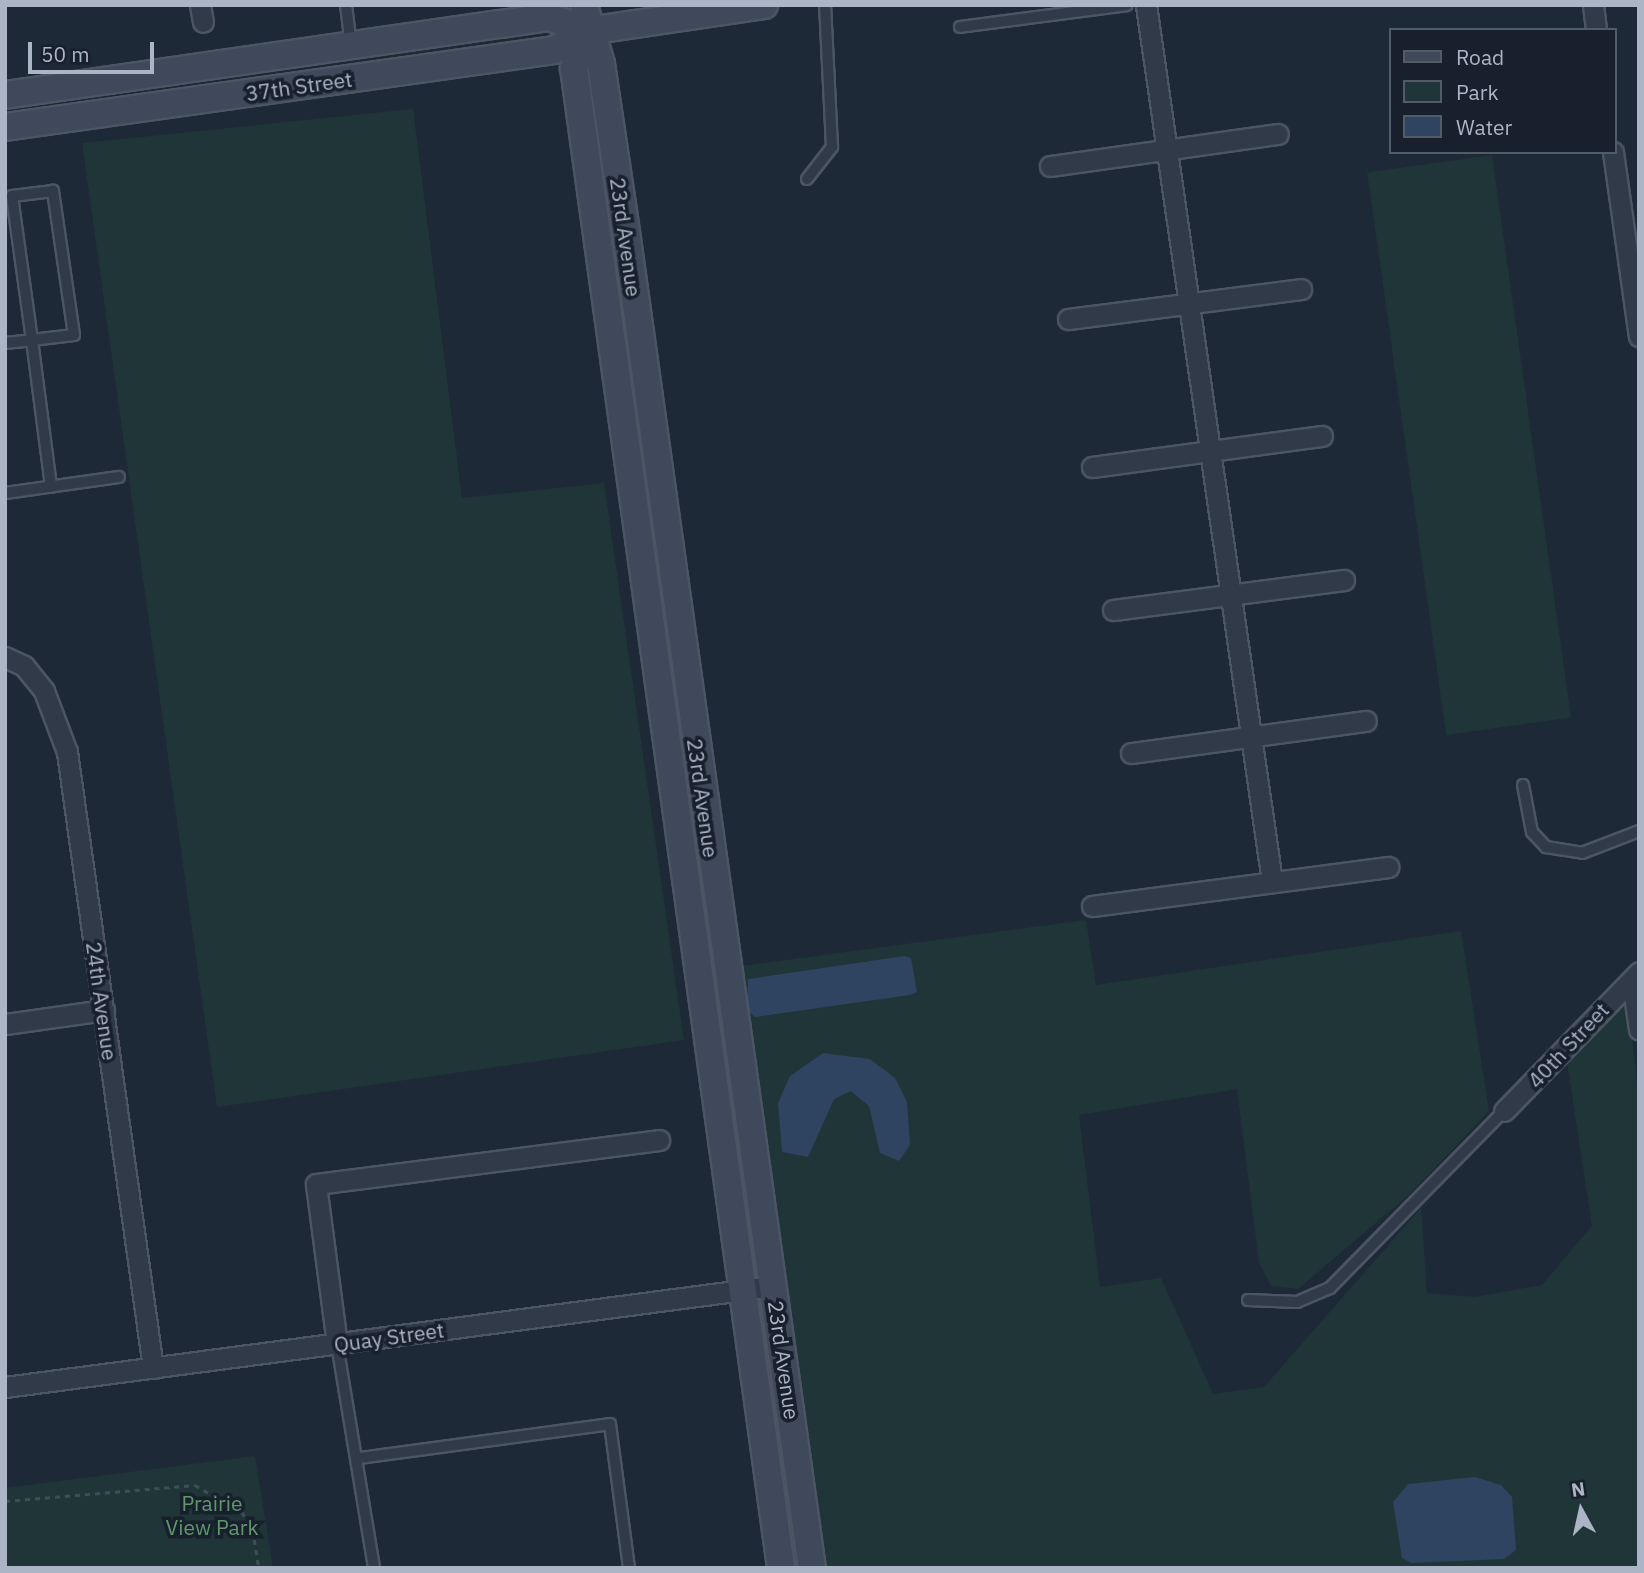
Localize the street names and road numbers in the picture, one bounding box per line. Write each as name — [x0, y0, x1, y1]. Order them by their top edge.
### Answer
street label: 37th Street — [244, 66, 354, 106]
street label: 23rd Avenue — [605, 176, 647, 298]
street label: 23rd Avenue — [682, 737, 724, 859]
street label: 24th Avenue — [81, 940, 123, 1062]
street label: 40th Street — [1522, 997, 1614, 1093]
street label: 23rd Avenue — [763, 1299, 805, 1421]
street label: Quay Street — [332, 1317, 446, 1357]

